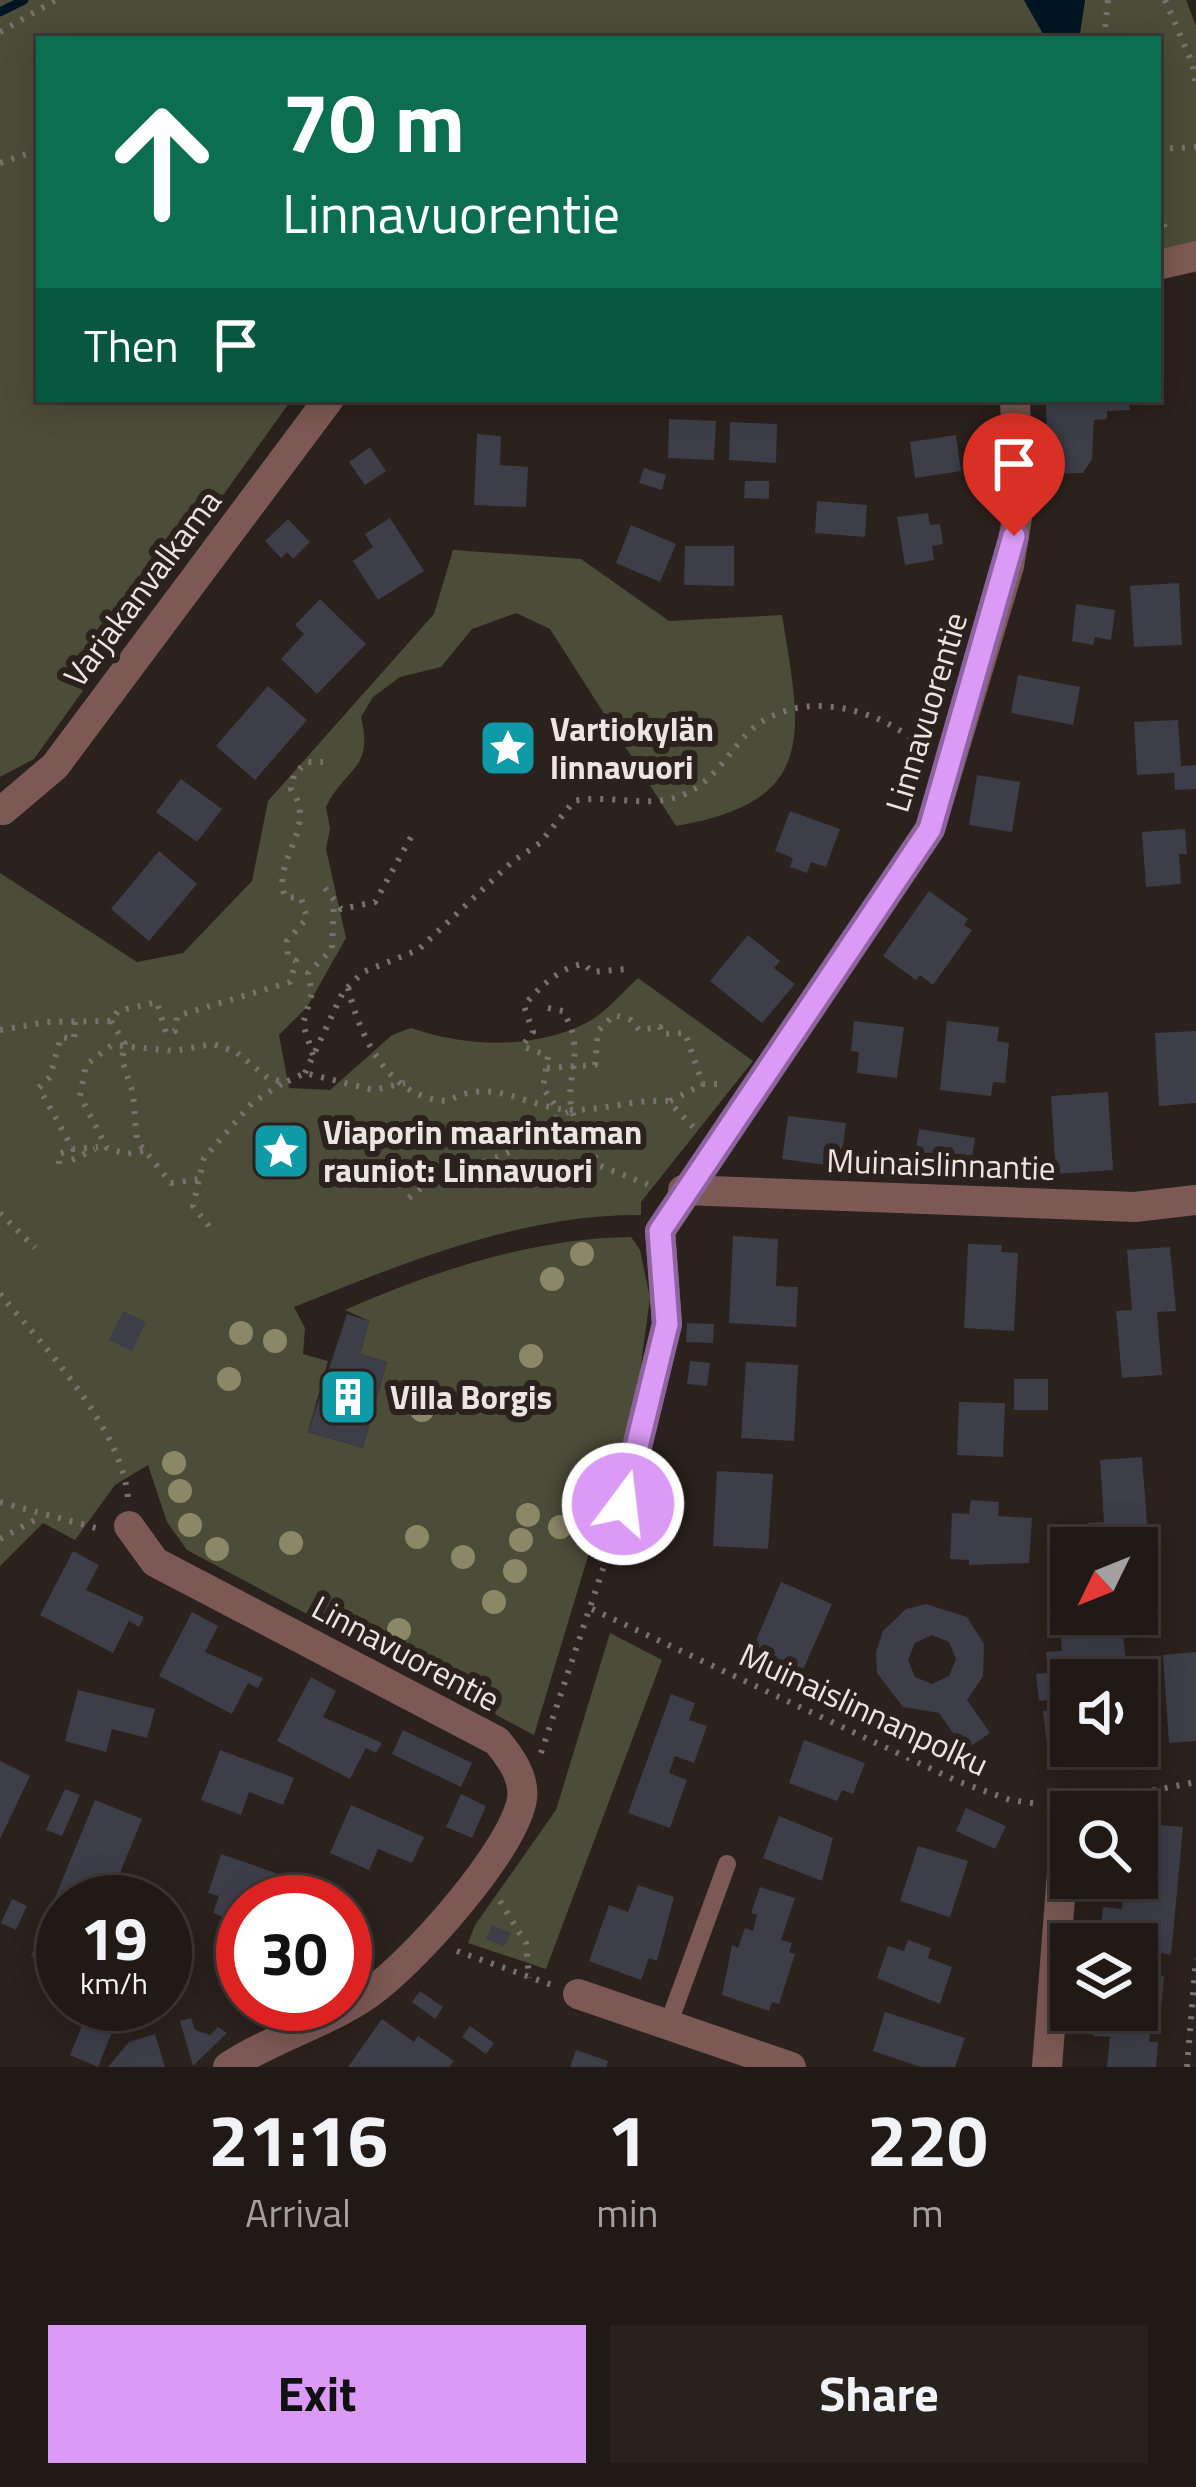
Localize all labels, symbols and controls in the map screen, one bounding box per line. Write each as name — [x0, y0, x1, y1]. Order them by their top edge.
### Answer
text: 70 m — [282, 57, 465, 185]
icon: ahead — [84, 84, 240, 240]
text: Linnavuorentie — [282, 172, 620, 254]
text: Then — [84, 311, 179, 379]
icon: arrive — [203, 312, 269, 378]
pin — [963, 413, 1065, 536]
icon: arrive — [981, 431, 1047, 497]
street label: Varjakanvalkama — [51, 479, 233, 697]
street label: Linnavuorentie — [872, 606, 980, 818]
place label: Vartiokylän linnavuori — [550, 704, 714, 792]
place icon: Vartiokylän linnavuori — [477, 717, 539, 779]
place label: Viaporin maarintaman rauniot: Linnavuori — [323, 1107, 642, 1195]
place icon: Viaporin maarintaman rauniot: Linnavuori — [250, 1120, 312, 1182]
street label: Muinaislinnantie — [826, 1135, 1056, 1193]
building icon: Villa Borgis — [317, 1366, 379, 1428]
place label: Villa Borgis — [390, 1372, 552, 1422]
position arrow — [560, 1441, 686, 1567]
north arrow — [1050, 1527, 1158, 1635]
map controls — [1050, 1527, 1158, 2031]
street label: Linnavuorentie — [303, 1582, 509, 1724]
street label: Muinaislinnanpolku — [731, 1629, 997, 1789]
button: sound — [1050, 1659, 1158, 1767]
button: search — [1050, 1791, 1158, 1899]
speed limit sign: 30 — [216, 1875, 372, 2031]
text: 19 — [80, 1892, 148, 1983]
button: layers — [1050, 1923, 1158, 2031]
text: km/h — [80, 1960, 148, 2006]
text: 21:16 — [208, 2084, 388, 2194]
text: 1 — [607, 2084, 648, 2194]
text: 220 — [867, 2084, 988, 2194]
text: Arrival — [245, 2183, 351, 2242]
text: min — [596, 2183, 658, 2242]
text: m — [911, 2183, 943, 2242]
button: Exit — [48, 2325, 586, 2463]
button: Share — [610, 2325, 1148, 2463]

